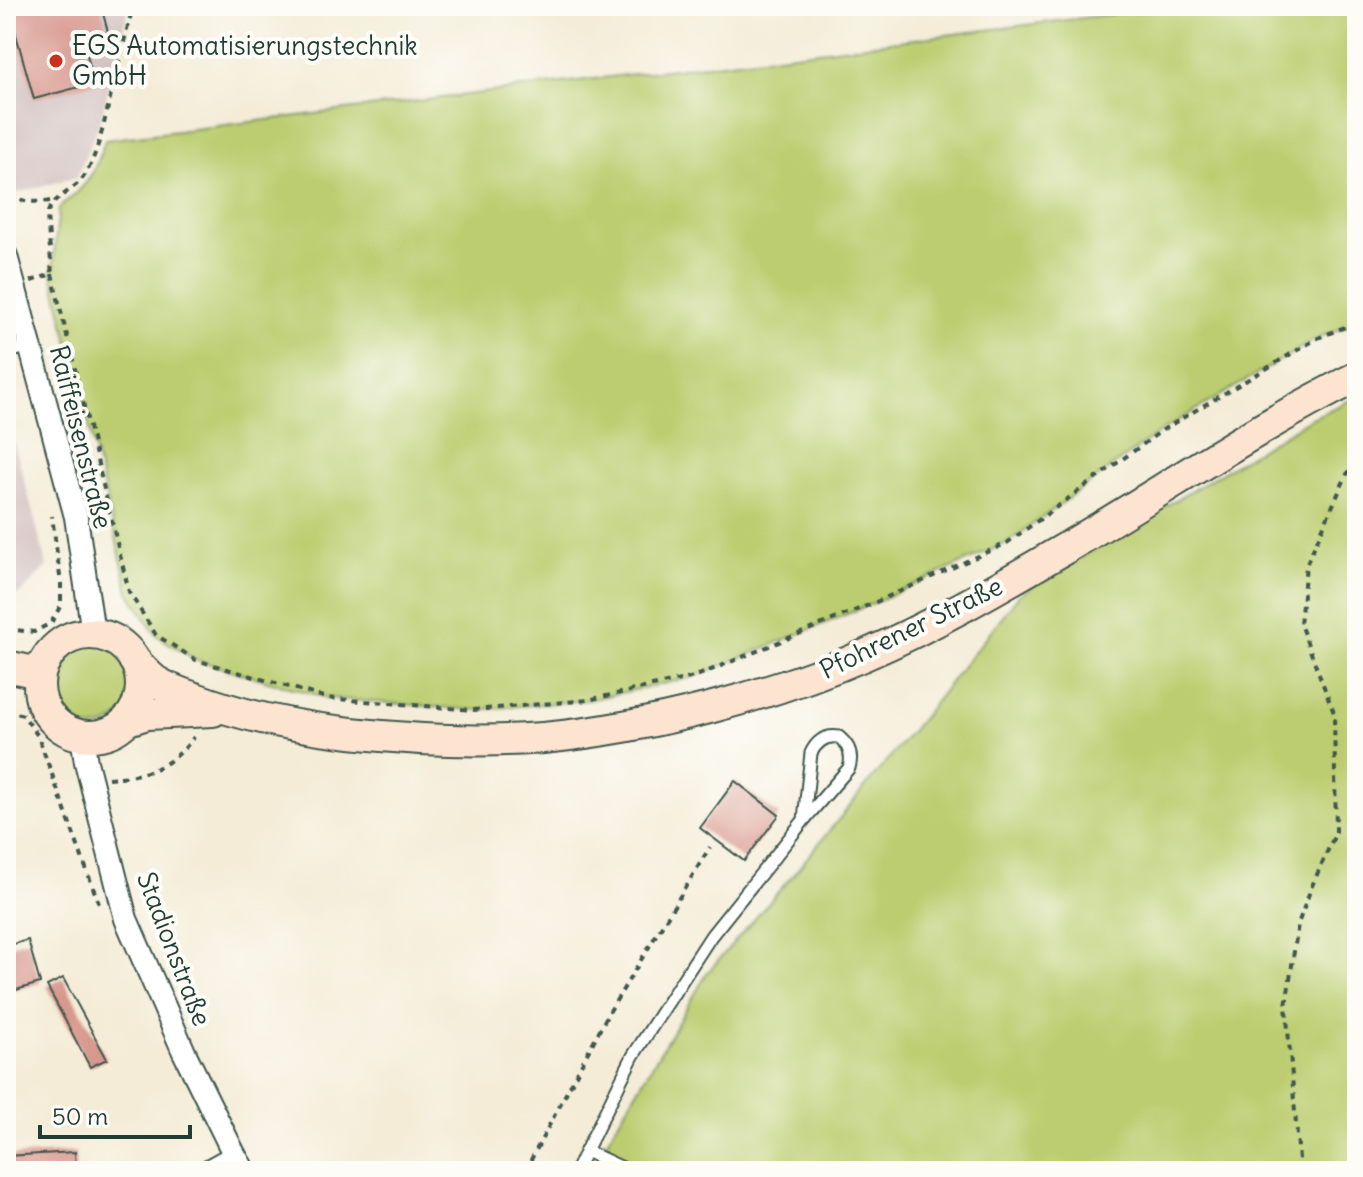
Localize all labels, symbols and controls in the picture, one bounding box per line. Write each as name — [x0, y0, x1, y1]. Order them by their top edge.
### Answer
place label: EGS Automatisierungstechnik GmbH — [72, 29, 418, 92]
marker: EGS Automatisierungstechnik GmbH — [47, 52, 65, 70]
street label: Raiffeisenstraße — [43, 342, 120, 532]
street label: Pfohrener Straße — [814, 569, 1008, 686]
street label: Stadionstraße — [130, 867, 219, 1030]
scale bar — [40, 1089, 190, 1139]
text: 50 m — [52, 1101, 108, 1131]

